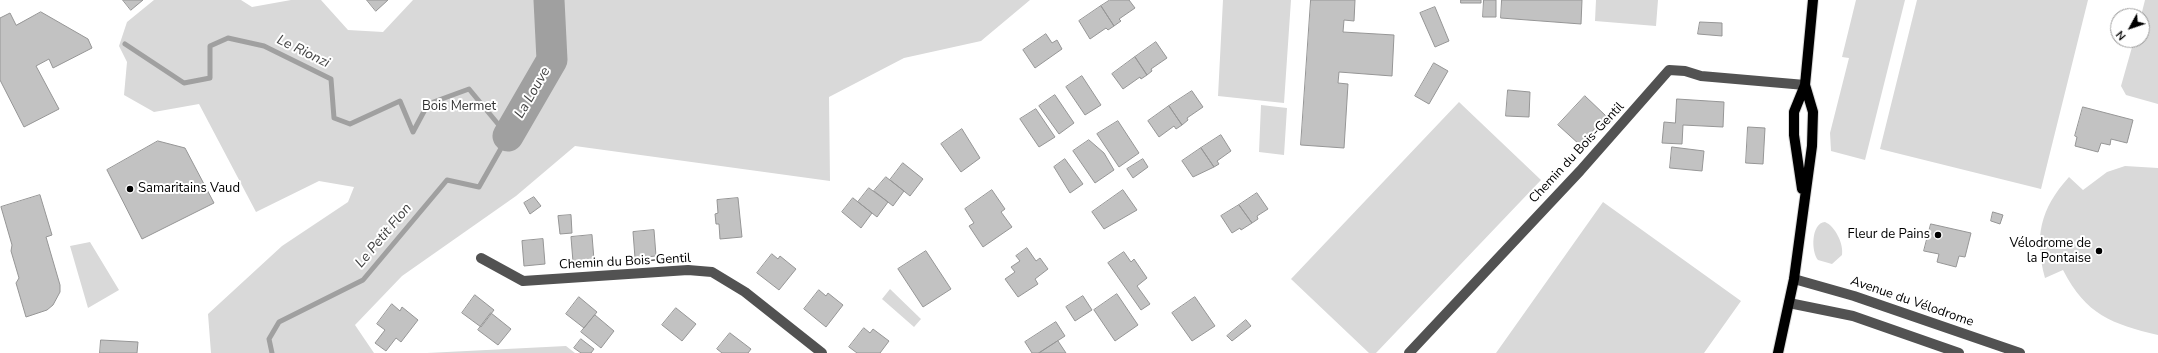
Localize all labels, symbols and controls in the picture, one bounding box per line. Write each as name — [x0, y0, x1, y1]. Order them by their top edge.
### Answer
north arrow — [2110, 8, 2150, 48]
text: N — [2113, 27, 2130, 43]
water label: Le Rionzi — [274, 32, 332, 72]
water label: La Louve — [512, 64, 554, 122]
park label: Bois Mermet — [422, 99, 496, 115]
street label: Chemin du Bois-Gentil — [1526, 99, 1628, 207]
place label: Samaritains Vaud — [138, 181, 240, 197]
marker: Samaritains Vaud — [125, 184, 135, 194]
water label: Le Petit Flon — [352, 200, 416, 272]
place label: Fleur de Pains — [1848, 227, 1930, 243]
marker: Fleur de Pains — [1933, 230, 1943, 240]
place label: Vélodrome de la Pontaise — [2010, 236, 2091, 267]
marker: Vélodrome de la Pontaise — [2094, 246, 2104, 256]
street label: Chemin du Bois-Gentil — [559, 251, 691, 273]
street label: Avenue du Vélodrome — [1848, 274, 1976, 330]

